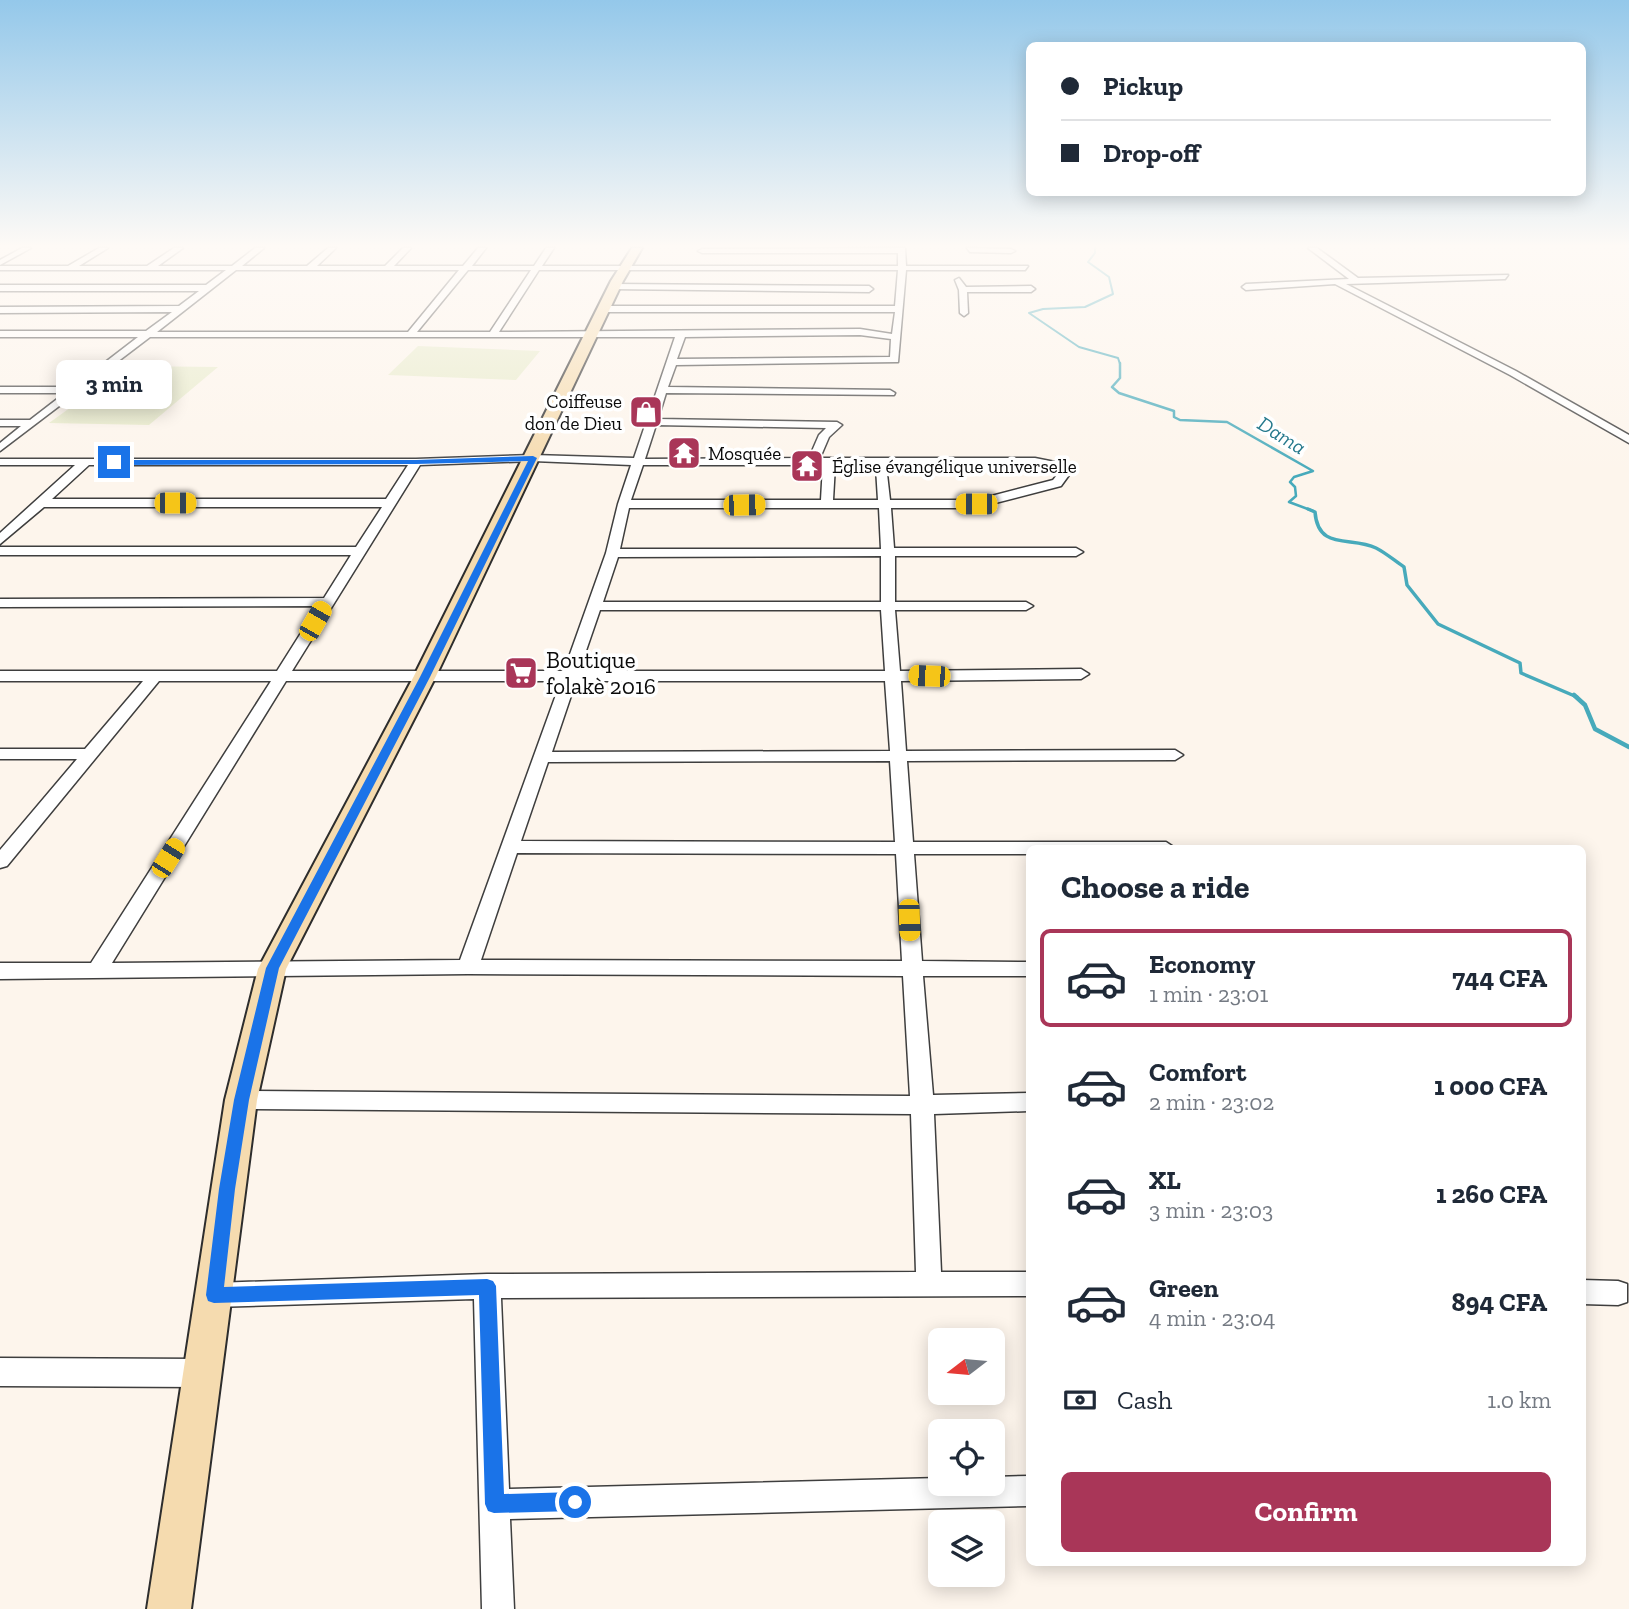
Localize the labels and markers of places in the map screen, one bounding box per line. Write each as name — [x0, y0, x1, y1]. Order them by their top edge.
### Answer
place label: Coiffeuse don de Dieu — [525, 390, 622, 435]
shop icon: Coiffeuse don de Dieu — [627, 393, 665, 431]
temple icon: Mosquée — [665, 434, 703, 472]
place label: Mosquée — [708, 442, 781, 465]
temple icon: Église évangélique universelle — [788, 447, 826, 485]
place label: Église évangélique universelle — [832, 455, 1077, 478]
place label: Boutique folakè 2016 — [546, 646, 656, 700]
supermarket icon: Boutique folakè 2016 — [502, 654, 540, 692]

